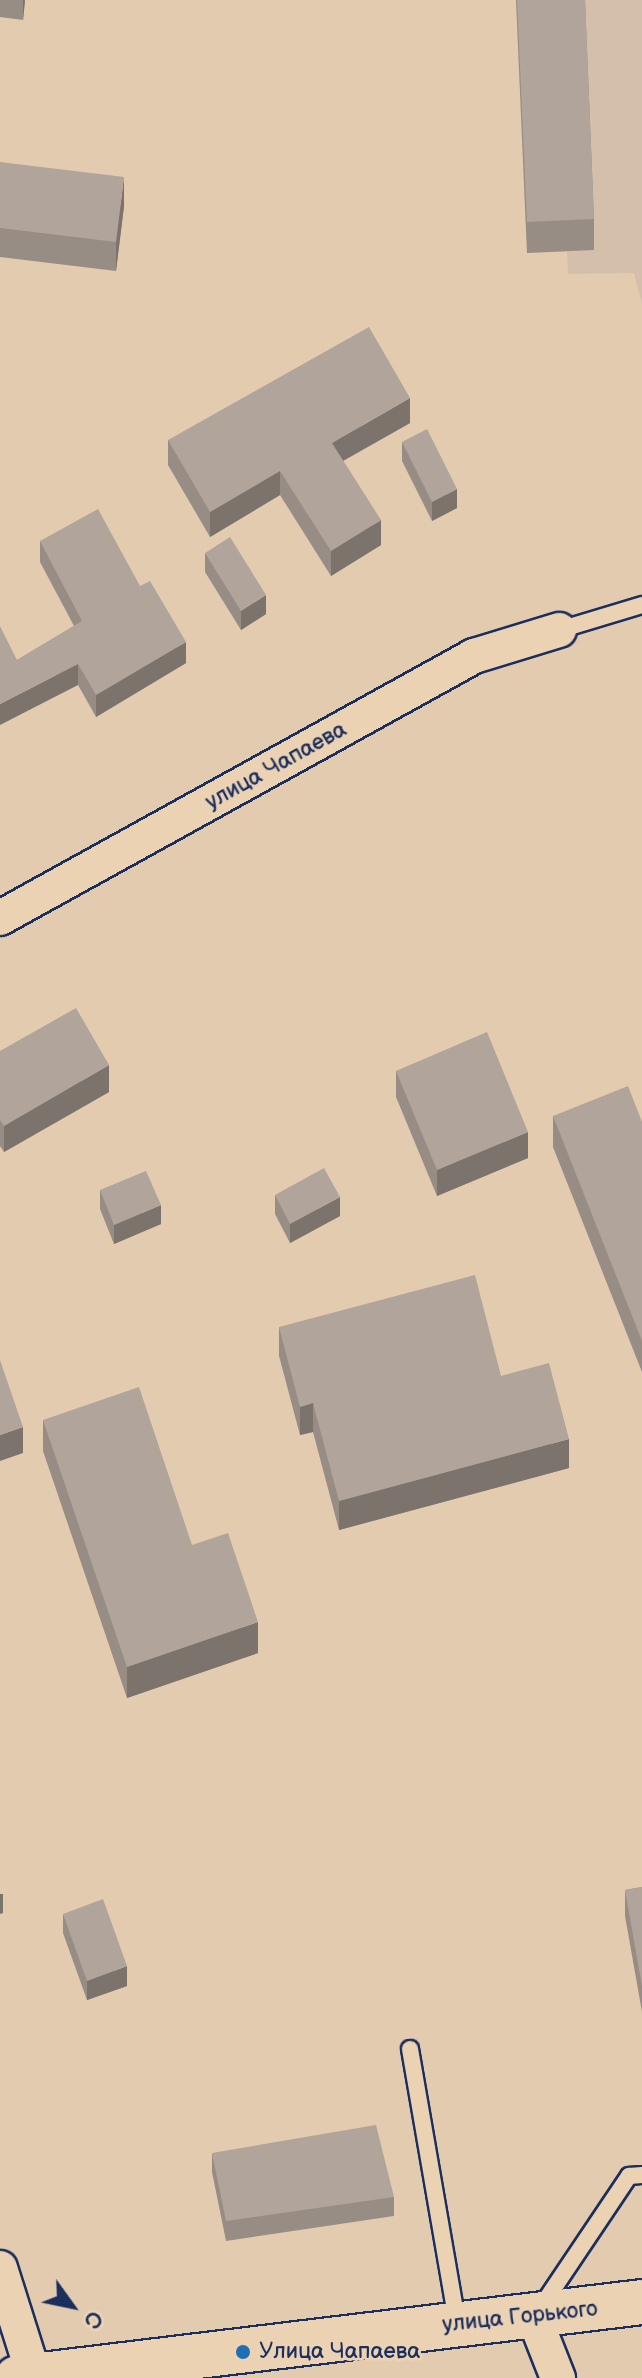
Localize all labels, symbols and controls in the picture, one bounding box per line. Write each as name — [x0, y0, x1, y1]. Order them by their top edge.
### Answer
street label: улица Чапаева — [201, 716, 351, 816]
north arrow — [32, 2266, 112, 2346]
street label: улица Горького — [441, 2296, 599, 2338]
text: С — [77, 2306, 108, 2333]
place label: Улица Чапаева — [259, 2339, 420, 2365]
marker: Улица Чапаева — [234, 2343, 252, 2361]

